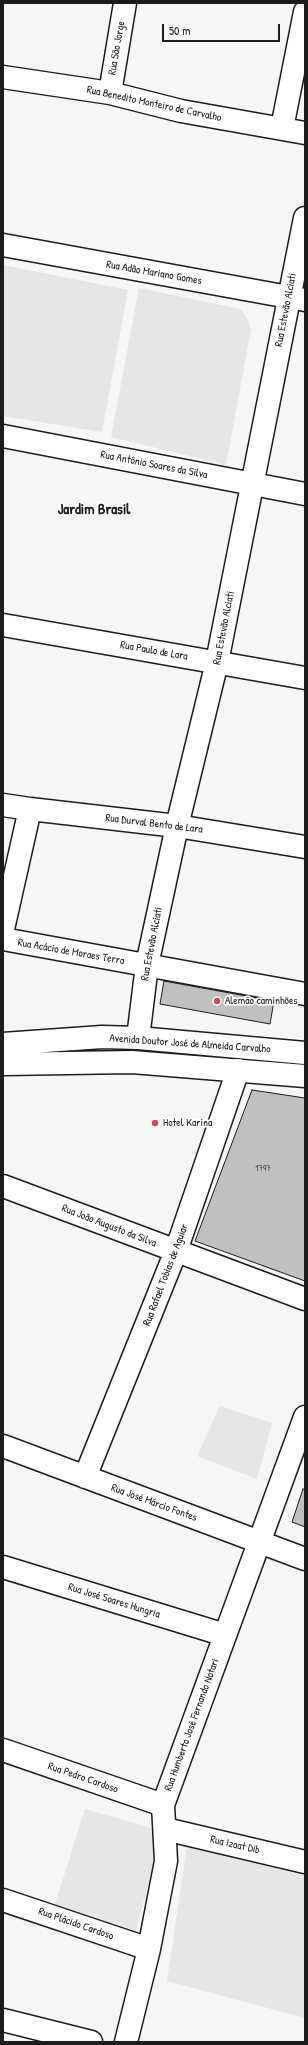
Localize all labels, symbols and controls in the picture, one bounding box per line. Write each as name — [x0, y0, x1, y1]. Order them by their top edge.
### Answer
scale bar — [164, 16, 282, 42]
street label: Rua São Jorge — [106, 20, 128, 76]
text: 50 m — [169, 22, 190, 39]
street label: Rua Benedito Monteiro de Carvalho — [85, 83, 223, 125]
street label: Rua Adão Mariano Gomes — [105, 258, 203, 288]
street label: Rua Estevão Alciati — [272, 272, 300, 348]
street label: Rua Antônio Soares da Silva — [99, 448, 209, 482]
district label: Jardim Brasil — [58, 501, 130, 519]
street label: Rua Estevão Alciati — [210, 590, 238, 666]
street label: Rua Paulo de Lara — [119, 639, 189, 663]
street label: Rua Durval Bento de Lara — [105, 811, 203, 837]
street label: Rua Estevão Alciati — [138, 906, 166, 982]
street label: Rua Acácio de Moraes Terra — [17, 936, 125, 968]
place label: Alemão caminhões — [225, 994, 298, 1008]
marker: Alemão caminhões — [212, 996, 222, 1006]
street label: Avenida Doutor José de Almeida Carvalho — [109, 1032, 271, 1056]
place label: Hotel Karina — [163, 1116, 212, 1130]
marker: Hotel Karina — [150, 1118, 160, 1128]
house number: 1797 — [255, 1164, 271, 1174]
street label: Rua João Augusto da Silva — [60, 1202, 158, 1250]
street label: Rua Rafael Tobias de Aguiar — [140, 1222, 192, 1328]
street label: Rua José Márcio Fontes — [109, 1481, 199, 1525]
street label: Rua José Soares Hungria — [66, 1581, 162, 1621]
street label: Rua Humberto José Fernando Notari — [162, 1657, 222, 1793]
street label: Rua Pedro Cardoso — [46, 1760, 120, 1796]
street label: Rua Izaat Dib — [209, 1833, 261, 1857]
street label: Rua Plácido Cardoso — [37, 1905, 115, 1943]

